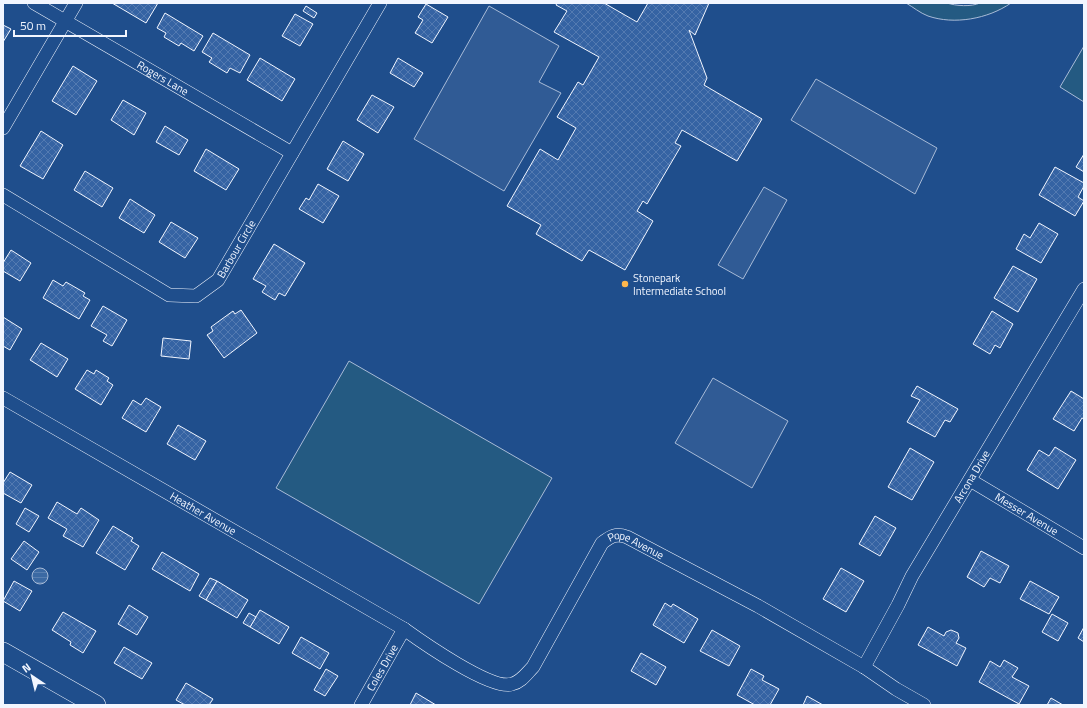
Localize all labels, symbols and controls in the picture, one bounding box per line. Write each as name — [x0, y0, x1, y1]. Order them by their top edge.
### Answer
scale bar — [14, 12, 126, 38]
text: 50 m — [20, 16, 46, 35]
street label: Rogers Lane — [134, 57, 192, 99]
street label: Barbour Circle — [213, 217, 260, 281]
place label: Stonepark Intermediate School — [633, 270, 726, 299]
marker: Stonepark Intermediate School — [620, 279, 630, 289]
street label: Arcona Drive — [950, 447, 994, 506]
street label: Heather Avenue — [167, 488, 240, 539]
street label: Messer Avenue — [992, 489, 1062, 539]
street label: Pope Avenue — [605, 527, 667, 563]
street label: Coles Drive — [363, 641, 402, 694]
north arrow — [12, 656, 52, 696]
text: N — [19, 659, 34, 677]

